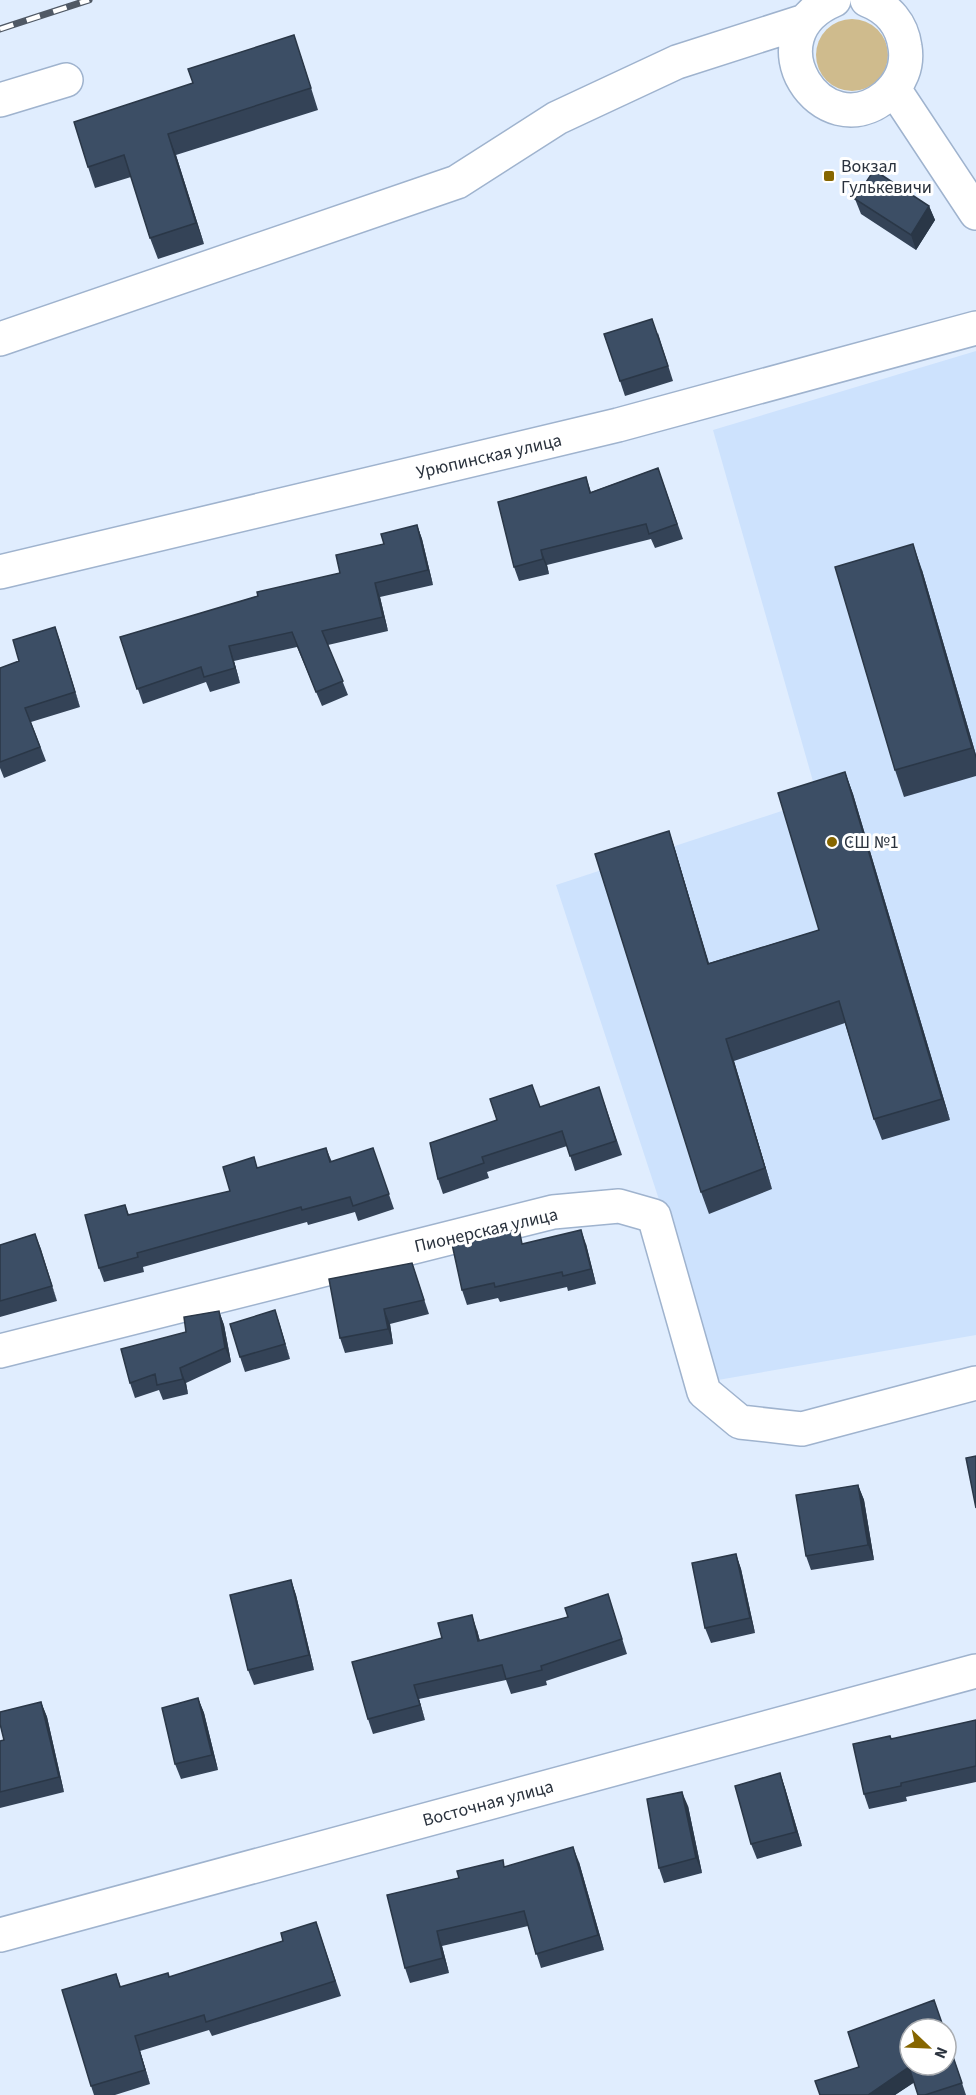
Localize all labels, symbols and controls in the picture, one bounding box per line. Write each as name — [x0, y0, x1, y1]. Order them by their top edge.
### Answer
place label: Вокзал Гулькевичи — [841, 154, 932, 200]
marker: Вокзал Гулькевичи — [822, 169, 836, 183]
street label: Урюпинская улица — [414, 428, 564, 485]
place label: СШ №1 — [844, 830, 899, 855]
marker: СШ №1 — [825, 835, 839, 849]
street label: Пионерская улица — [412, 1202, 560, 1259]
street label: Восточная улица — [420, 1774, 556, 1833]
north arrow — [898, 2017, 958, 2077]
text: N — [929, 2043, 953, 2062]

